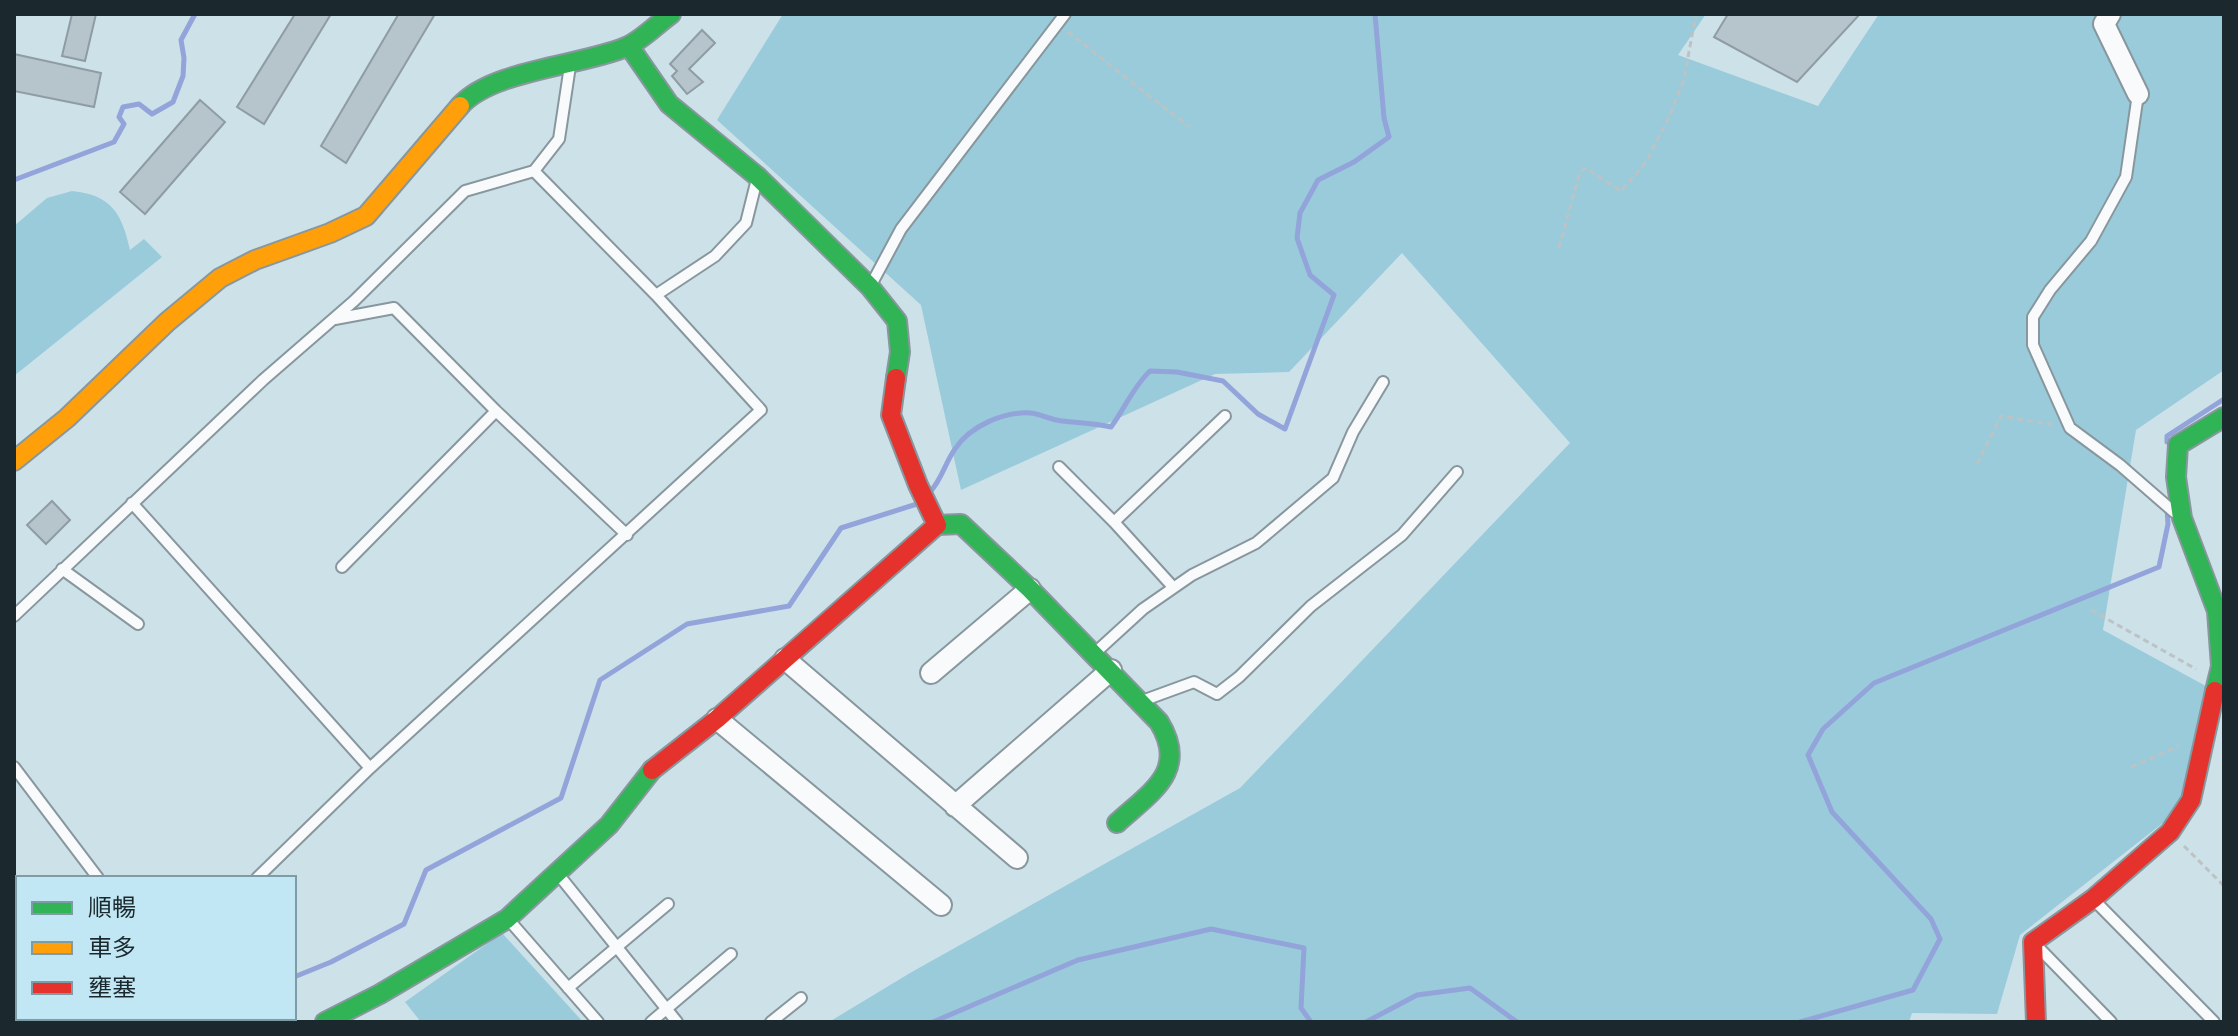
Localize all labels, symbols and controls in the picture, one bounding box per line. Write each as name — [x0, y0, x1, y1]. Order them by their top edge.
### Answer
legend — [16, 876, 296, 1020]
text: 順暢 — [88, 890, 136, 923]
text: 車多 — [88, 930, 136, 963]
text: 壅塞 — [88, 970, 136, 1003]

